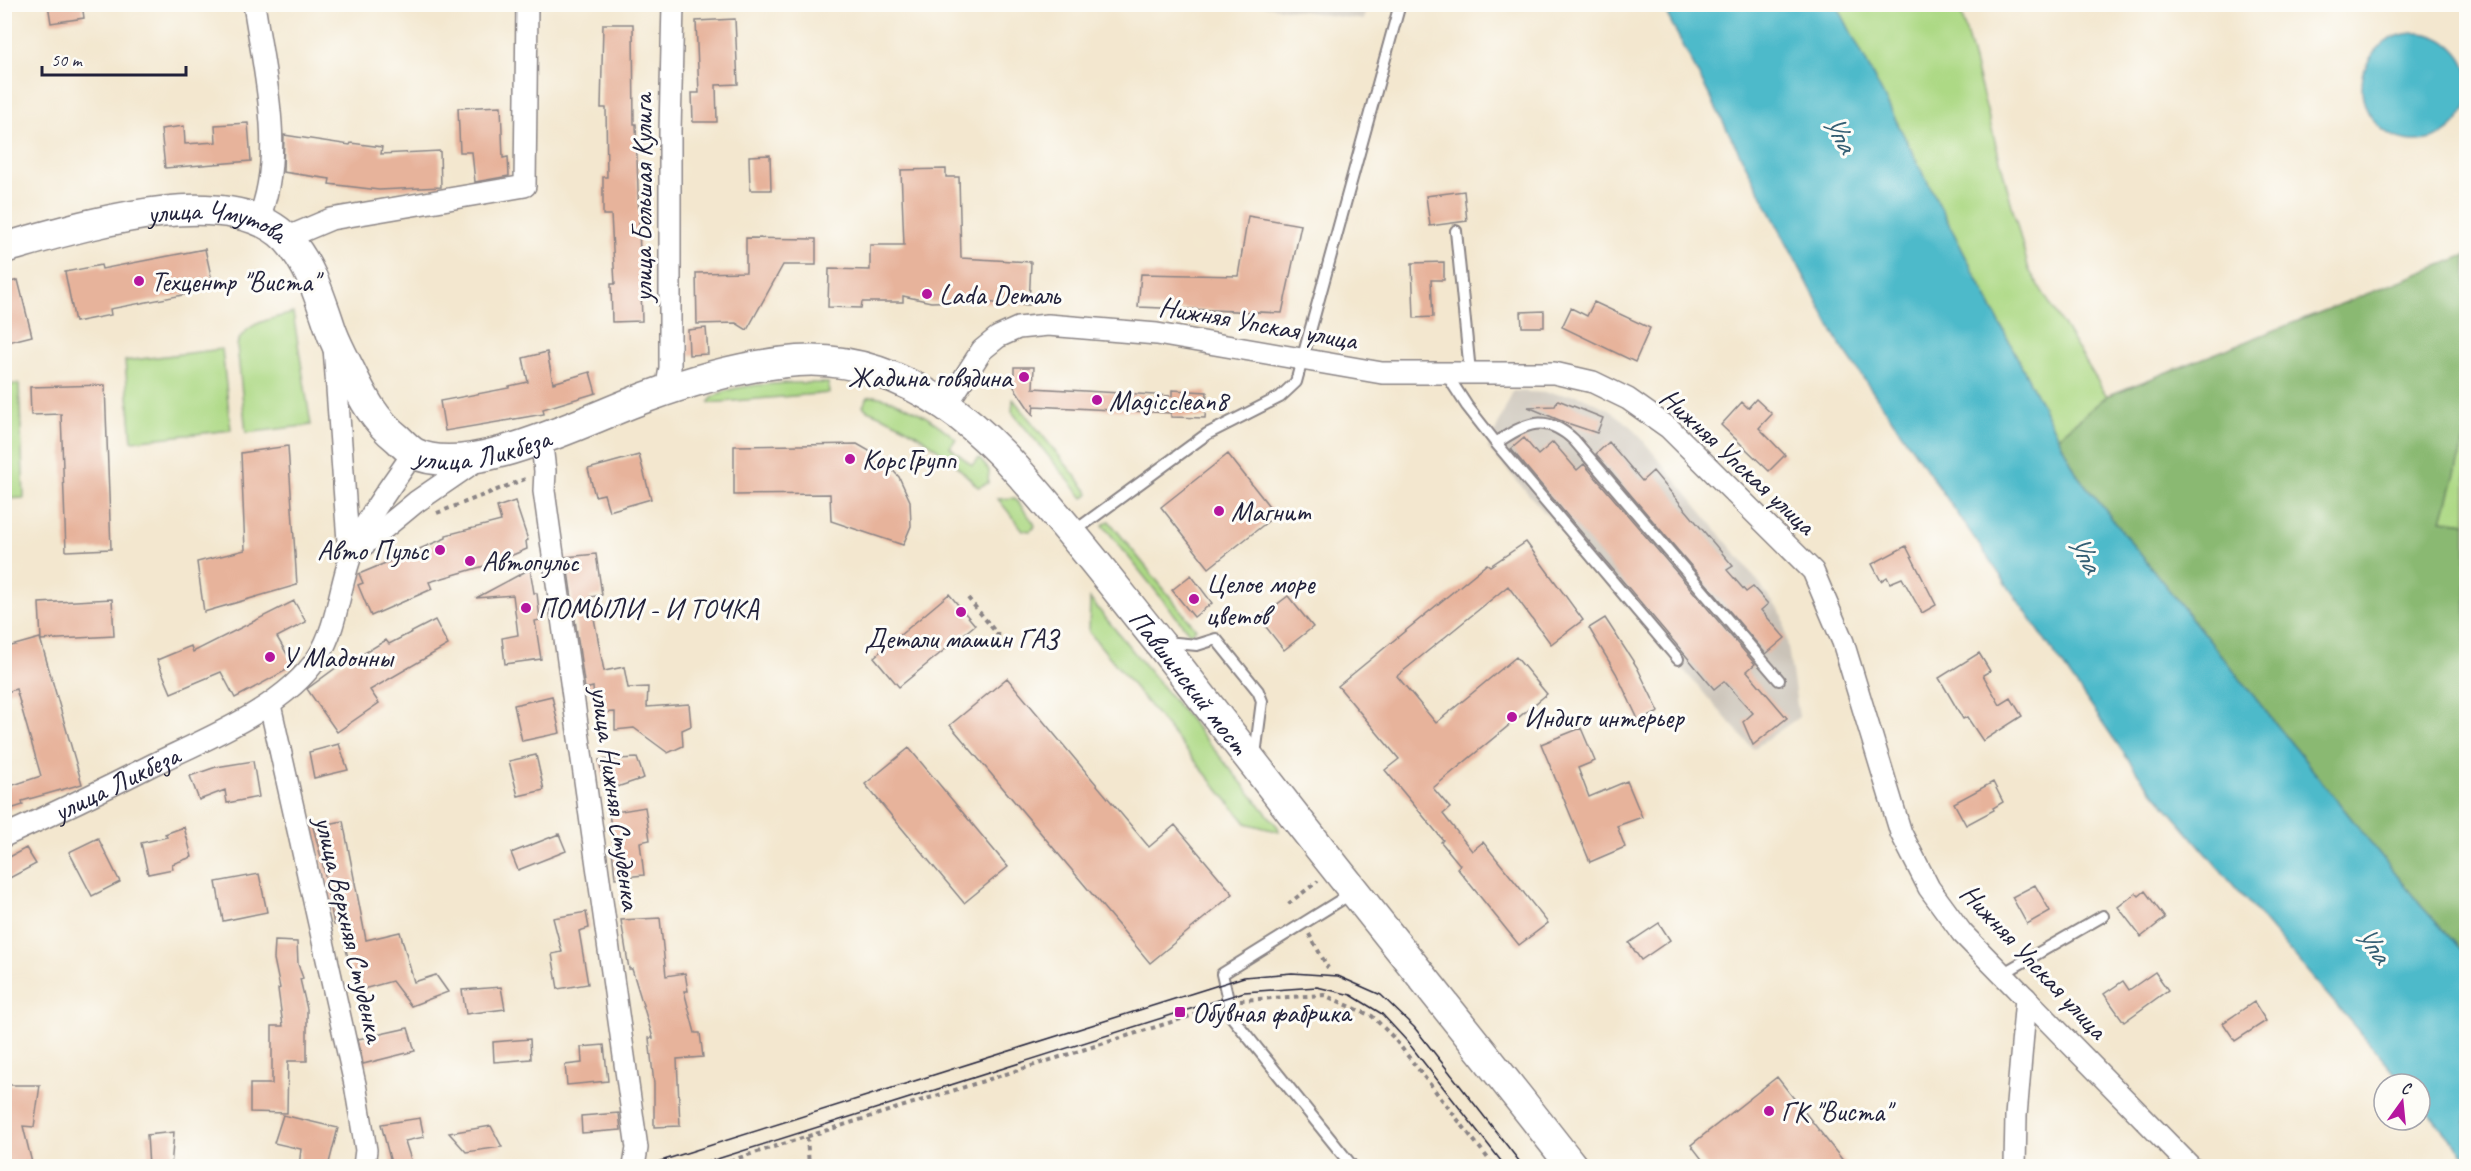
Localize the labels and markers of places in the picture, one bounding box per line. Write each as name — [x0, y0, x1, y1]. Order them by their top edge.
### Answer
place label: Техцентр "Виста" — [151, 264, 324, 299]
marker: Техцентр "Виста" — [132, 274, 146, 288]
place label: Lada Dеталь — [939, 277, 1062, 312]
marker: Lada Dеталь — [920, 287, 934, 301]
place label: Жадина говядина — [848, 360, 1014, 395]
marker: Жадина говядина — [1017, 370, 1031, 384]
place label: Magicclean8 — [1109, 383, 1231, 418]
marker: Magicclean8 — [1090, 393, 1104, 407]
place label: КорсГрупп — [862, 442, 957, 477]
marker: КорсГрупп — [843, 452, 857, 466]
place label: Магнит — [1231, 494, 1312, 529]
marker: Магнит — [1212, 504, 1226, 518]
place label: Авто Пульс — [317, 533, 429, 568]
marker: Авто Пульс — [433, 543, 447, 557]
place label: Автопульс — [482, 544, 580, 579]
marker: Автопульс — [463, 554, 477, 568]
place label: Целое море цветов — [1206, 566, 1316, 633]
place label: ПОМЫЛИ - И ТОЧКА — [538, 591, 760, 626]
marker: Целое море цветов — [1187, 592, 1201, 606]
marker: ПОМЫЛИ - И ТОЧКА — [519, 601, 533, 615]
marker: Детали машин ГАЗ — [954, 605, 968, 619]
place label: Детали машин ГАЗ — [865, 621, 1061, 656]
place label: У Мадонны — [282, 640, 395, 675]
marker: У Мадонны — [263, 650, 277, 664]
place label: Индиго интерьер — [1524, 700, 1685, 735]
marker: Индиго интерьер — [1505, 710, 1519, 724]
place label: Обувная фабрика — [1192, 995, 1353, 1030]
marker: Обувная фабрика — [1173, 1005, 1187, 1019]
place label: ГК "Виста" — [1781, 1094, 1896, 1129]
marker: ГК "Виста" — [1762, 1104, 1776, 1118]

